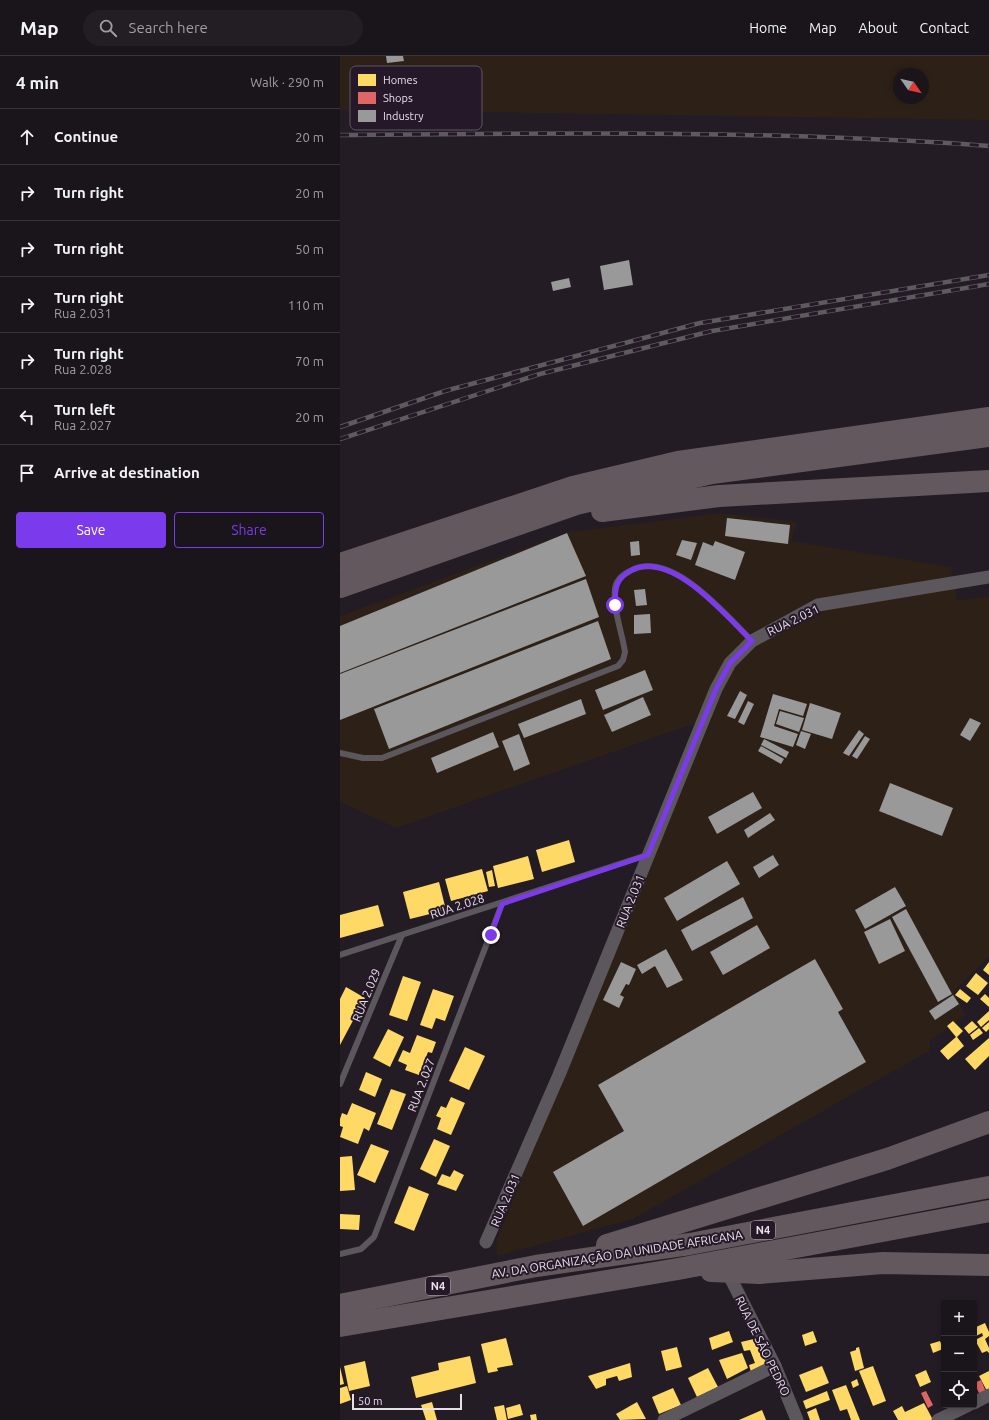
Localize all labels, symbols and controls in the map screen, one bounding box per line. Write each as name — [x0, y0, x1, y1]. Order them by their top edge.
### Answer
search box — [83, 10, 363, 46]
text: Map — [20, 17, 59, 39]
icon: search — [97, 17, 119, 39]
text: Search here — [129, 19, 208, 36]
text: Home — [749, 20, 787, 36]
text: Map — [809, 20, 837, 36]
text: About — [859, 20, 898, 36]
text: Contact — [920, 20, 969, 36]
legend — [350, 66, 482, 130]
north arrow — [893, 68, 929, 104]
text: 4 min — [16, 73, 59, 92]
text: Homes — [383, 74, 418, 86]
text: Walk · 290 m — [250, 75, 324, 89]
text: Shops — [383, 92, 413, 104]
text: Industry — [383, 110, 424, 122]
icon: ahead — [16, 126, 38, 148]
text: Continue — [54, 128, 118, 145]
text: 20 m — [295, 130, 324, 144]
icon: right — [16, 182, 38, 204]
text: Turn right — [54, 184, 124, 201]
text: 20 m — [295, 186, 324, 200]
icon: right — [16, 238, 38, 260]
text: Turn right — [54, 240, 124, 257]
text: 50 m — [295, 242, 324, 256]
text: Turn right — [54, 289, 124, 306]
icon: right — [16, 294, 38, 316]
text: 110 m — [288, 298, 324, 312]
text: Rua 2.031 — [54, 306, 112, 320]
text: Turn right — [54, 345, 124, 362]
icon: right — [16, 350, 38, 372]
text: 70 m — [295, 354, 324, 368]
text: Rua 2.028 — [54, 362, 112, 376]
text: Turn left — [54, 401, 115, 418]
icon: left — [16, 406, 38, 428]
text: 20 m — [295, 410, 324, 424]
text: Rua 2.027 — [54, 418, 112, 432]
icon: arrive — [16, 462, 38, 484]
text: Arrive at destination — [54, 464, 200, 481]
button: Save — [16, 512, 166, 548]
button: Share — [174, 512, 324, 548]
route start — [606, 596, 624, 614]
street label: RUA 2.031 — [765, 602, 821, 638]
street label: RUA 2.031 — [613, 872, 647, 930]
street label: RUA 2.028 — [428, 891, 486, 921]
route end — [482, 926, 500, 944]
street label: RUA 2.029 — [349, 966, 383, 1024]
street label: RUA 2.027 — [405, 1056, 437, 1114]
street label: RUA 2.031 — [488, 1172, 522, 1228]
road number: N4 — [751, 1221, 775, 1239]
street label: AV. DA ORGANIZAÇÃO DA UNIDADE AFRICANA — [491, 1228, 744, 1280]
road number: N4 — [426, 1277, 450, 1295]
street label: RUA DE SÃO PEDRO — [733, 1294, 793, 1398]
map controls — [941, 1300, 977, 1408]
button: + — [941, 1300, 977, 1336]
button: − — [941, 1336, 977, 1372]
button: locate — [941, 1372, 977, 1408]
scale bar — [352, 1392, 462, 1411]
text: 50 m — [358, 1395, 382, 1407]

